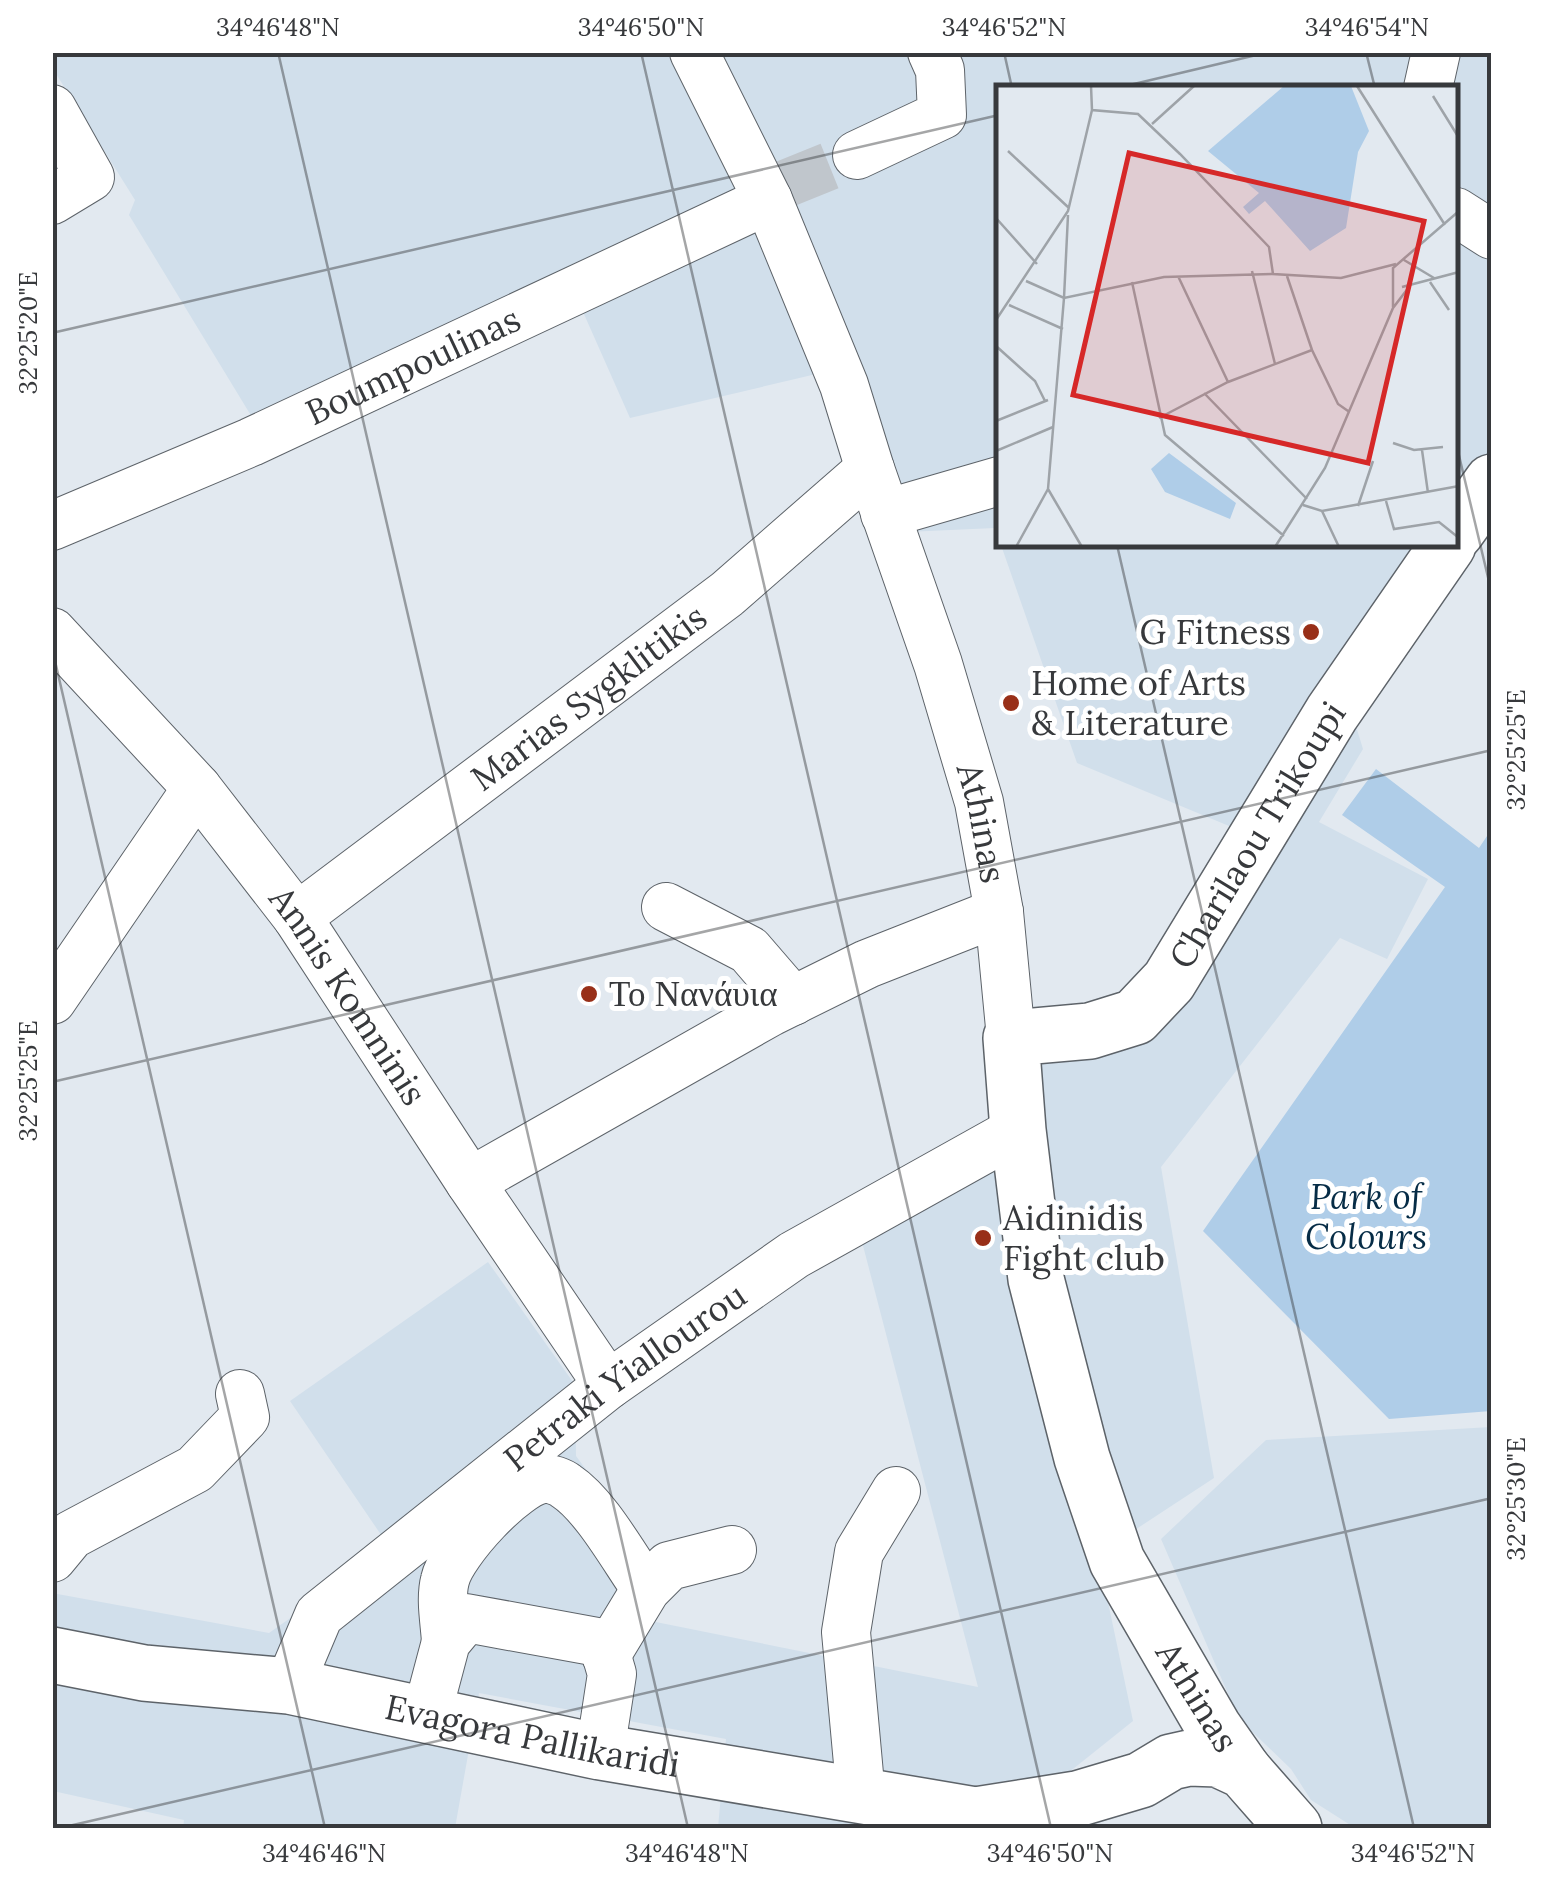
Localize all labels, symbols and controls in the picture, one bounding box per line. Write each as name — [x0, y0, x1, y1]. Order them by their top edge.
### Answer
text: 34°46'48"N — [216, 11, 340, 43]
text: 34°46'50"N — [578, 11, 704, 43]
text: 34°46'52"N — [942, 11, 1066, 43]
text: 34°46'54"N — [1305, 11, 1429, 43]
inset map — [996, 85, 1459, 548]
text: 32°25'20"E — [12, 272, 44, 394]
street label: Boumpoulinas — [298, 296, 527, 435]
street label: Marias Sygklitikis — [462, 594, 715, 801]
place label: G Fitness — [1140, 609, 1291, 654]
marker: G Fitness — [1300, 621, 1322, 643]
place label: Home of Arts & Literature — [1031, 660, 1246, 745]
text: 32°25'25"E — [1500, 690, 1532, 810]
marker: Home of Arts & Literature — [1000, 692, 1022, 714]
street label: Charilaou Trikoupi — [1159, 693, 1355, 977]
street label: Athinas — [946, 756, 1016, 887]
street label: Annis Komninis — [259, 876, 437, 1114]
place label: Το Νανάυια — [609, 971, 778, 1016]
marker: Το Νανάυια — [578, 983, 600, 1005]
text: 32°25'25"E — [12, 1021, 44, 1141]
park label: Park of Colours — [1305, 1174, 1427, 1259]
place label: Aidinidis Fight club — [1002, 1195, 1165, 1280]
marker: Aidinidis Fight club — [972, 1227, 994, 1249]
street label: Petraki Yiallourou — [494, 1272, 755, 1481]
text: 32°25'30"E — [1500, 1437, 1532, 1561]
street label: Athinas — [1146, 1632, 1249, 1760]
street label: Evagora Pallikaridi — [381, 1684, 683, 1787]
text: 34°46'46"N — [262, 1837, 386, 1869]
text: 34°46'48"N — [625, 1837, 749, 1869]
text: 34°46'50"N — [987, 1837, 1113, 1869]
text: 34°46'52"N — [1351, 1837, 1475, 1869]

